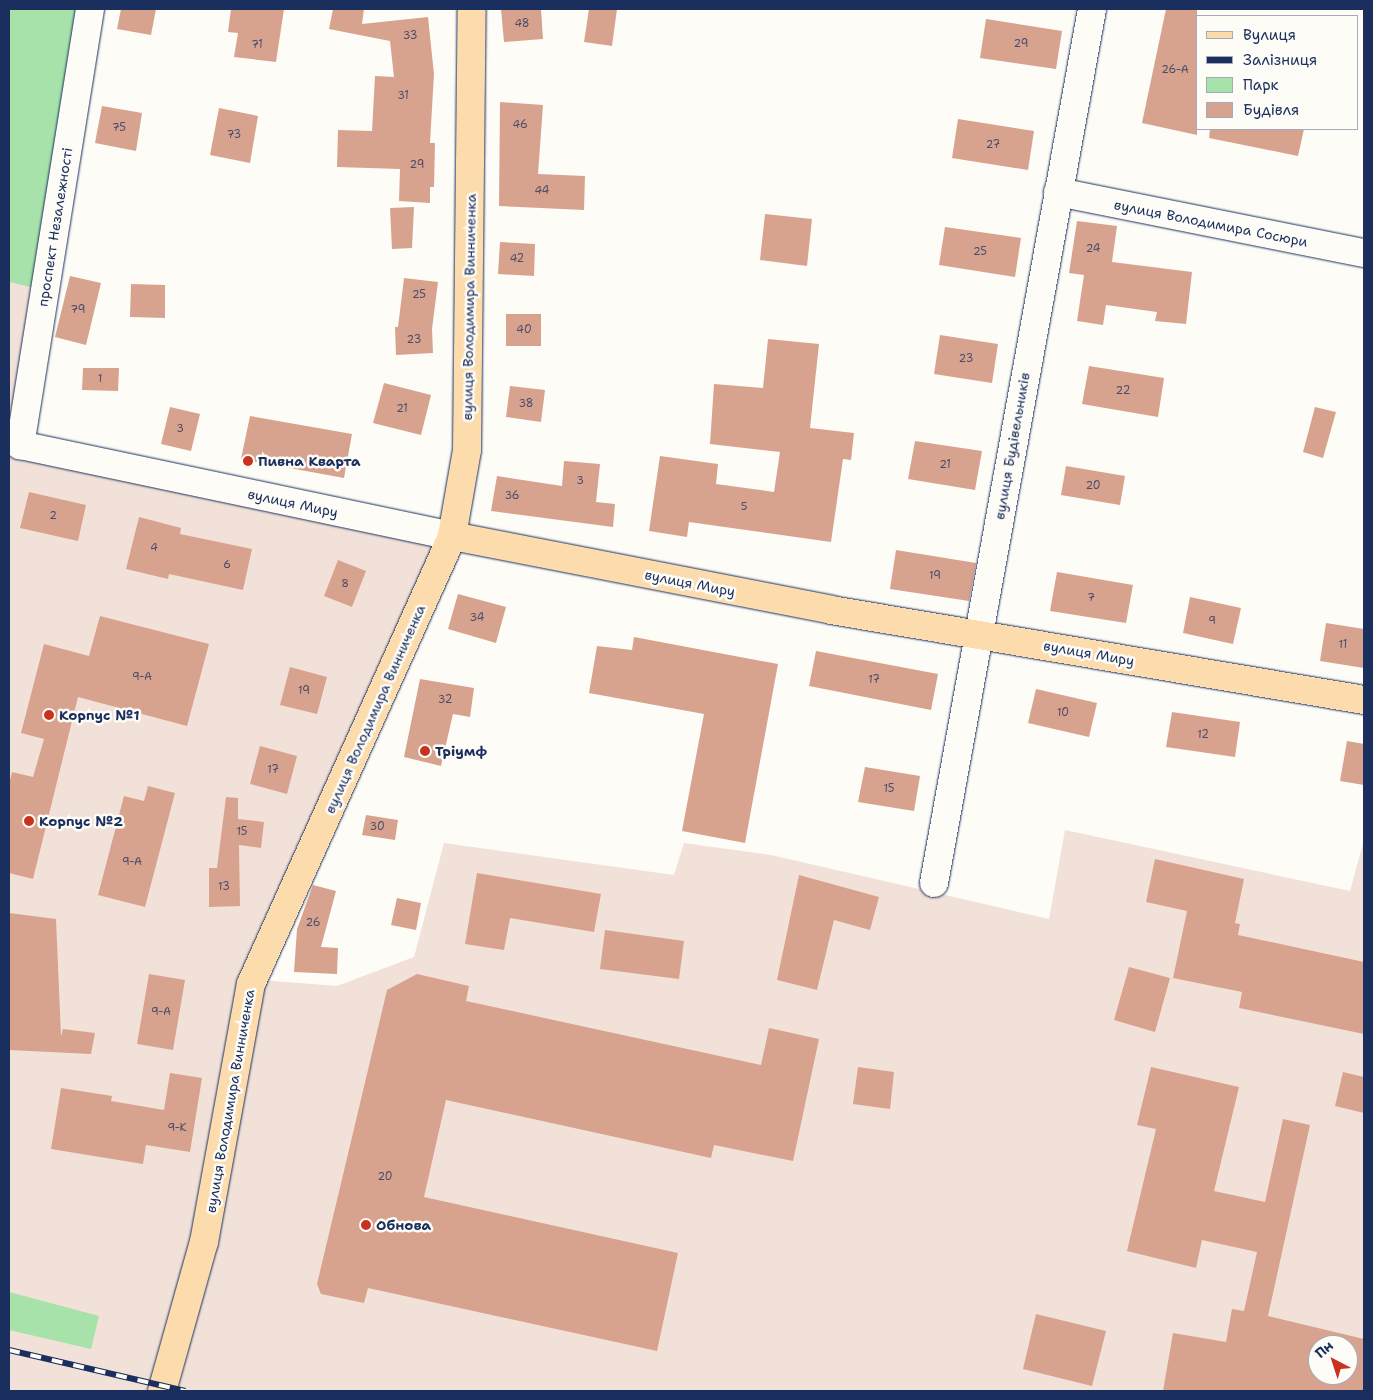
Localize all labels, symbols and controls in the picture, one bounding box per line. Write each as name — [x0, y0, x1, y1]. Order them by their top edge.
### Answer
legend — [1196, 15, 1358, 130]
house number: 48 — [514, 17, 530, 31]
text: Вулиця — [1243, 25, 1296, 45]
house number: 33 — [403, 29, 417, 43]
house number: 29 — [1014, 37, 1028, 51]
house number: 71 — [251, 38, 263, 52]
text: Залізниця — [1243, 50, 1317, 70]
house number: 26-А — [1161, 63, 1189, 77]
text: Парк — [1243, 75, 1279, 95]
house number: 31 — [397, 89, 409, 103]
text: Будівля — [1243, 100, 1299, 120]
house number: 46 — [512, 118, 528, 132]
house number: 75 — [112, 121, 126, 135]
house number: 73 — [227, 128, 241, 142]
house number: 27 — [986, 138, 1000, 152]
street label: проспект Незалежності — [34, 146, 76, 308]
house number: 29 — [410, 158, 424, 172]
house number: 44 — [534, 184, 550, 198]
street label: вулиця Володимира Винниченка — [459, 193, 479, 421]
street label: вулиця Володимира Сосюри — [1113, 196, 1309, 250]
house number: 24 — [1086, 242, 1100, 256]
house number: 25 — [973, 245, 987, 259]
house number: 42 — [510, 252, 524, 266]
house number: 25 — [412, 288, 426, 302]
house number: 79 — [71, 303, 85, 317]
house number: 40 — [516, 323, 532, 337]
house number: 23 — [407, 333, 421, 347]
house number: 23 — [959, 352, 973, 366]
street label: вулиця Будівельників — [991, 371, 1033, 521]
house number: 1 — [98, 372, 102, 386]
house number: 22 — [1116, 384, 1130, 398]
house number: 38 — [518, 397, 534, 411]
house number: 21 — [396, 402, 408, 416]
house number: 3 — [176, 422, 184, 436]
place label: Пивна Кварта — [258, 453, 361, 469]
marker: Пивна Кварта — [242, 455, 254, 467]
house number: 21 — [939, 458, 951, 472]
house number: 3 — [576, 474, 584, 488]
house number: 20 — [1085, 479, 1101, 493]
street label: вулиця Миру — [246, 485, 340, 521]
house number: 36 — [504, 489, 520, 503]
house number: 5 — [741, 500, 747, 514]
house number: 2 — [49, 509, 57, 523]
house number: 4 — [150, 541, 158, 555]
house number: 6 — [223, 558, 231, 572]
street label: вулиця Миру — [643, 566, 737, 600]
house number: 19 — [929, 569, 941, 583]
house number: 8 — [341, 577, 349, 591]
house number: 7 — [1087, 591, 1095, 605]
street label: вулиця Володимира Винниченка — [321, 602, 429, 816]
house number: 34 — [470, 611, 484, 625]
house number: 9 — [1208, 614, 1216, 628]
street label: вулиця Миру — [1042, 637, 1136, 669]
house number: 11 — [1339, 638, 1347, 652]
house number: 9-А — [132, 670, 152, 684]
house number: 17 — [868, 673, 880, 687]
house number: 19 — [298, 684, 310, 698]
house number: 32 — [438, 693, 452, 707]
house number: 10 — [1057, 706, 1069, 720]
place label: Корпус №1 — [59, 707, 139, 723]
marker: Корпус №1 — [43, 709, 55, 721]
house number: 12 — [1197, 728, 1209, 742]
place label: Тріумф — [435, 743, 487, 759]
marker: Тріумф — [419, 745, 431, 757]
house number: 17 — [267, 763, 279, 777]
house number: 15 — [883, 782, 895, 796]
place label: Корпус №2 — [39, 813, 123, 829]
marker: Корпус №2 — [23, 815, 35, 827]
house number: 30 — [369, 820, 385, 834]
house number: 15 — [236, 825, 248, 839]
house number: 9-А — [122, 855, 142, 869]
house number: 13 — [218, 880, 230, 894]
house number: 26 — [306, 916, 320, 930]
street label: вулиця Володимира Винниченка — [202, 988, 258, 1214]
house number: 9-А — [151, 1005, 171, 1019]
house number: 9-К — [167, 1121, 187, 1135]
house number: 20 — [377, 1170, 393, 1184]
place label: Обнова — [376, 1217, 431, 1233]
marker: Обнова — [360, 1219, 372, 1231]
north arrow — [1308, 1335, 1358, 1385]
text: Пн — [1311, 1336, 1337, 1362]

